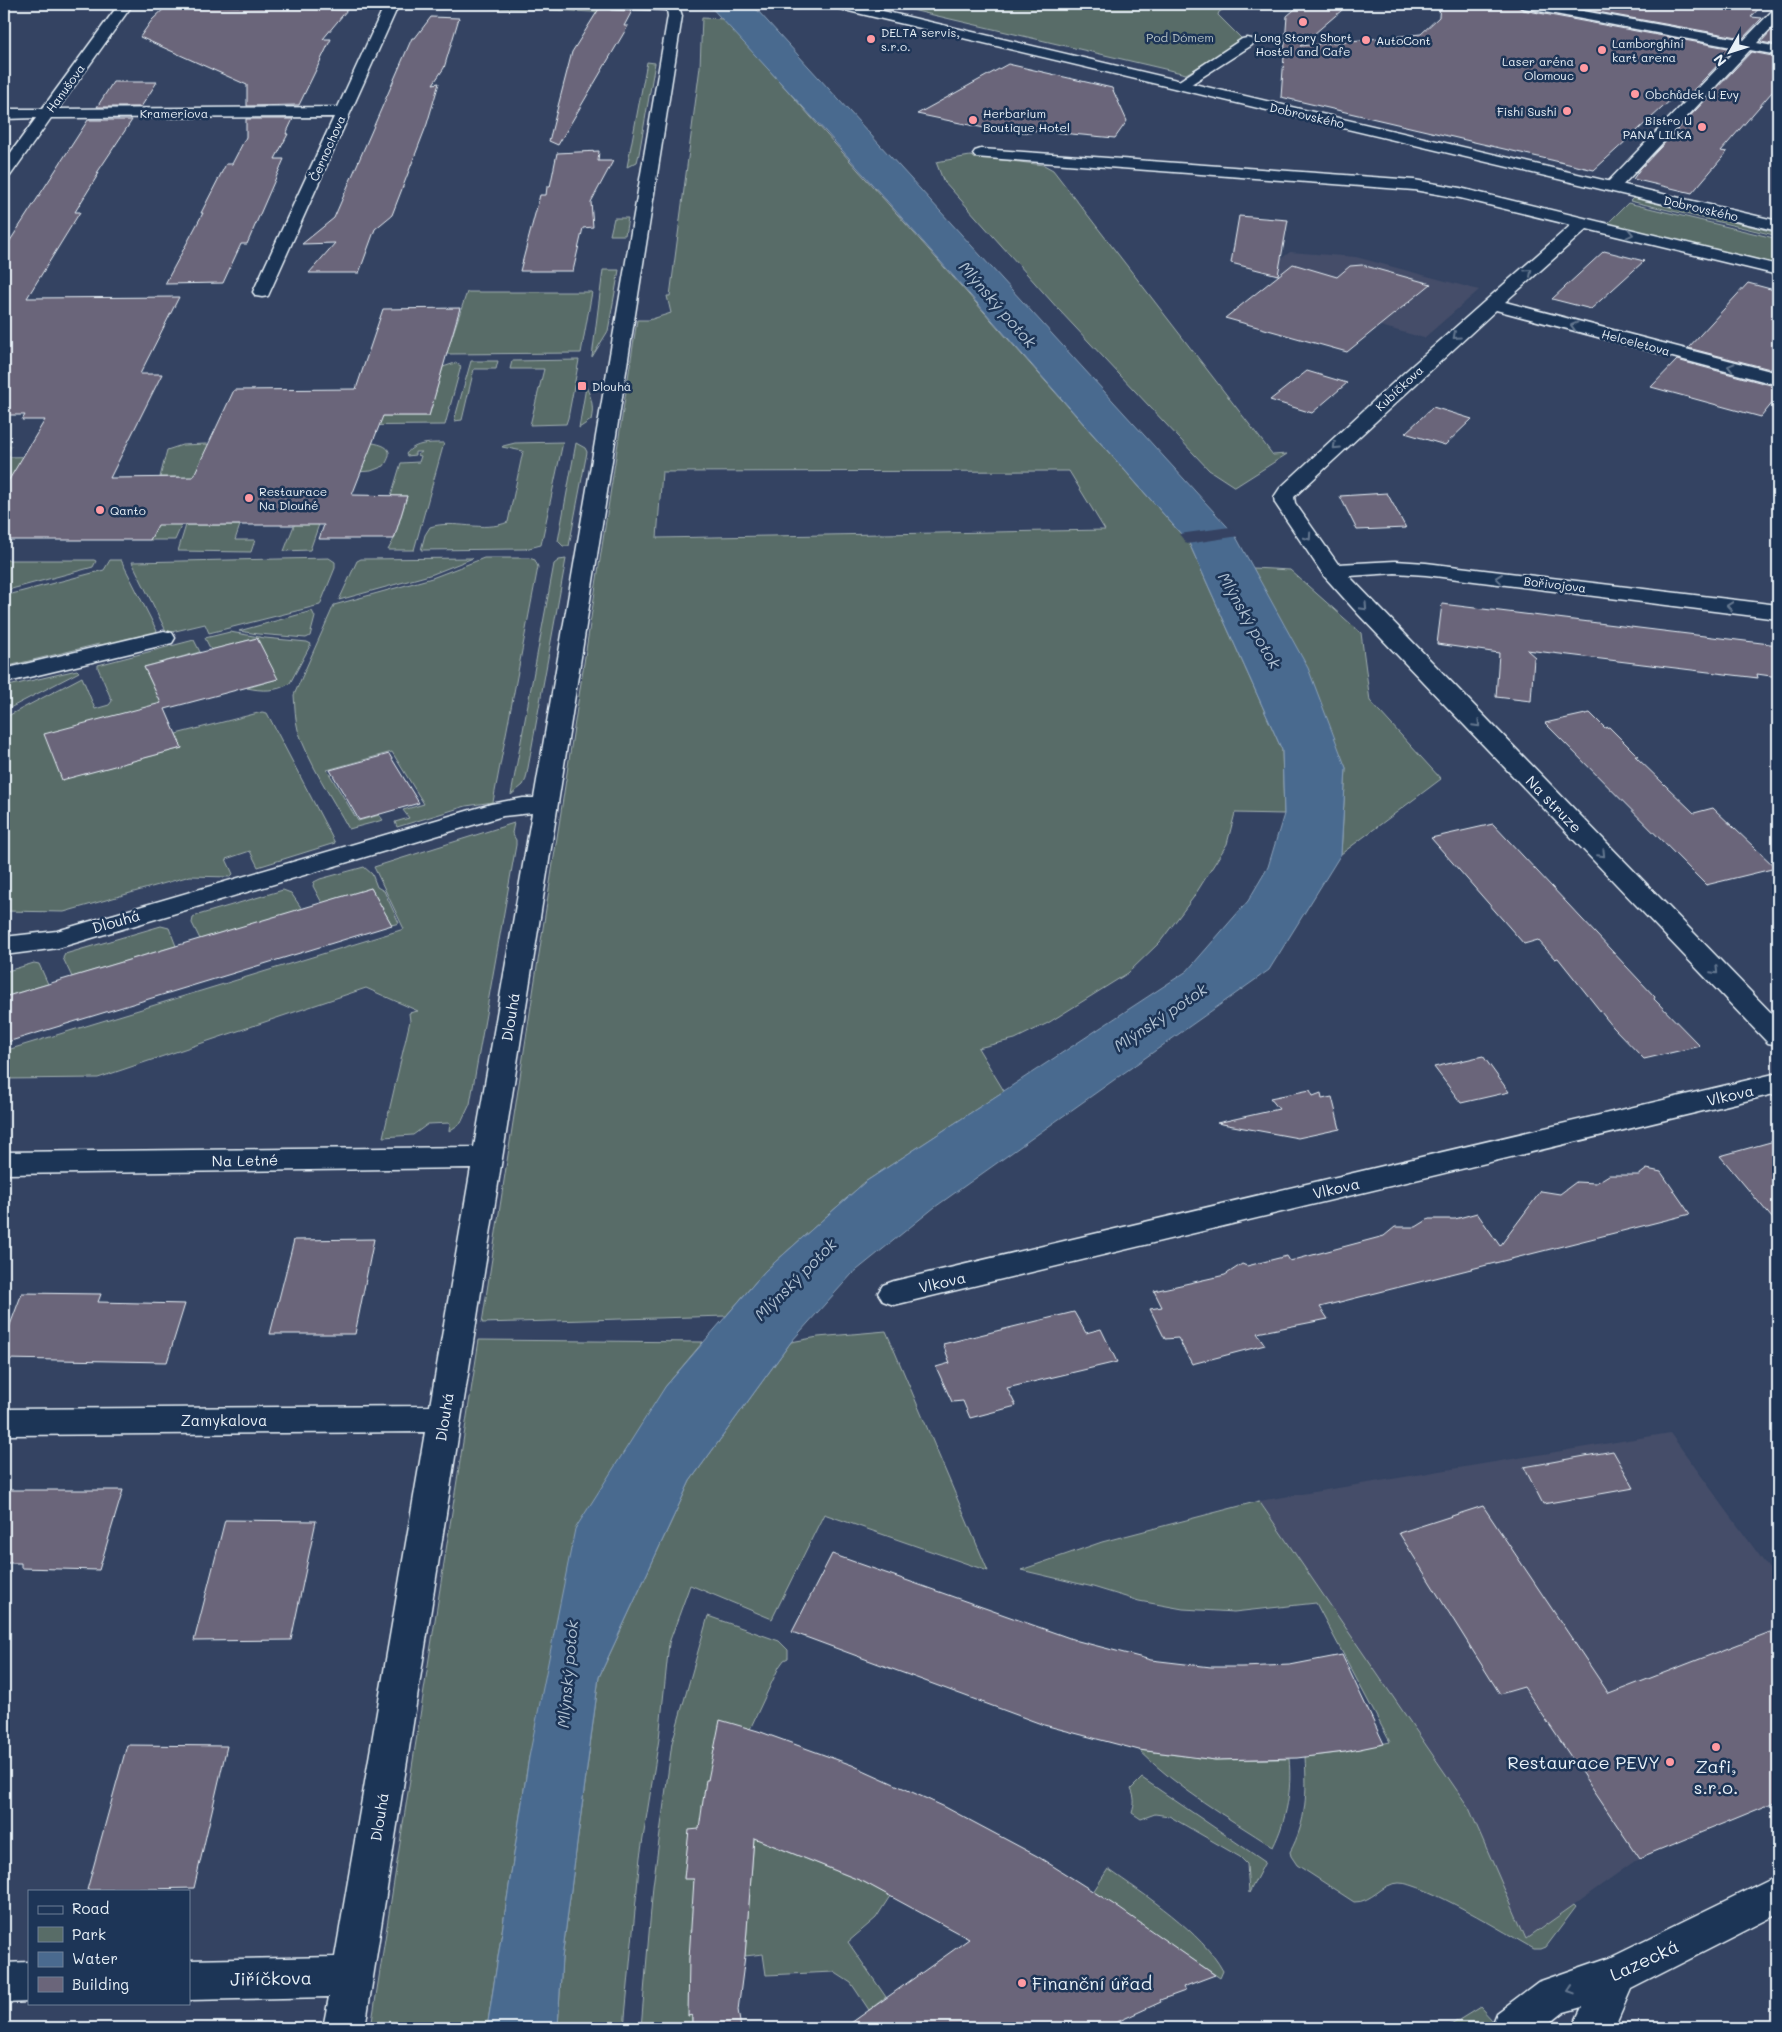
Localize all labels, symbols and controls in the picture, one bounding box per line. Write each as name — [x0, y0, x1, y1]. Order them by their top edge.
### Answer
marker: Long Story Short Hostel and Cafe — [1297, 16, 1309, 28]
place label: DELTA servis, s.r.o. — [881, 24, 960, 54]
north arrow — [1704, 28, 1754, 78]
park label: Pod Dómem — [1146, 29, 1214, 45]
place label: Long Story Short Hostel and Cafe — [1254, 29, 1352, 59]
place label: AutoCont — [1376, 32, 1431, 48]
marker: DELTA servis, s.r.o. — [865, 33, 877, 45]
marker: AutoCont — [1360, 34, 1372, 46]
place label: Lamborghini kart arena — [1612, 35, 1684, 65]
marker: Lamborghini kart arena — [1596, 44, 1608, 56]
text: N — [1709, 50, 1730, 71]
place label: Laser aréna Olomouc — [1502, 53, 1574, 83]
street label: Hanušova — [42, 61, 88, 115]
marker: Laser aréna Olomouc — [1578, 62, 1590, 74]
place label: Obchůdek U Evy — [1645, 86, 1739, 102]
marker: Obchůdek U Evy — [1629, 88, 1641, 100]
street label: Dobrovského — [1268, 99, 1346, 131]
place label: Fishi Sushi — [1497, 103, 1557, 119]
street label: Krameriova — [140, 105, 208, 121]
place label: Herbarium Boutique Hotel — [983, 105, 1070, 135]
marker: Fishi Sushi — [1561, 105, 1573, 117]
place label: Bistro U PANA LILKA — [1623, 112, 1692, 142]
street label: Černochova — [305, 113, 349, 183]
marker: Herbarium Boutique Hotel — [967, 114, 979, 126]
marker: Bistro U PANA LILKA — [1696, 121, 1708, 133]
street label: Dobrovského — [1662, 192, 1740, 224]
one-way arrow — [1626, 228, 1635, 239]
water label: Mlýnský potok — [955, 256, 1042, 352]
one-way arrow — [1524, 269, 1533, 278]
one-way arrow — [1570, 321, 1578, 331]
street label: Helceletova — [1600, 325, 1672, 359]
one-way arrow — [1453, 330, 1462, 339]
street label: Kubíčkova — [1372, 362, 1426, 414]
one-way arrow — [1728, 362, 1736, 372]
place label: Dlouhá — [592, 378, 631, 394]
marker: Dlouhá — [576, 380, 588, 392]
one-way arrow — [1333, 440, 1342, 449]
place label: Restaurace Na Dlouhé — [259, 483, 327, 513]
marker: Restaurace Na Dlouhé — [243, 492, 255, 504]
place label: Qanto — [110, 502, 146, 518]
marker: Qanto — [94, 504, 106, 516]
one-way arrow — [1302, 531, 1311, 541]
water label: Mlýnský potok — [1214, 568, 1286, 672]
street label: Bořivojova — [1523, 572, 1587, 596]
one-way arrow — [1495, 573, 1503, 584]
one-way arrow — [1726, 601, 1734, 612]
one-way arrow — [1358, 602, 1367, 611]
one-way arrow — [1471, 719, 1480, 728]
street label: Na struze — [1522, 771, 1586, 837]
one-way arrow — [1596, 848, 1605, 857]
street label: Dlouhá — [90, 905, 142, 937]
one-way arrow — [1709, 965, 1718, 974]
water label: Mlýnský potok — [1109, 978, 1211, 1056]
street label: Dlouhá — [496, 991, 524, 1043]
street label: Vlkova — [1705, 1080, 1755, 1110]
street label: Na Letné — [212, 1149, 278, 1171]
street label: Vlkova — [1311, 1173, 1361, 1203]
water label: Mlýnský potok — [749, 1233, 841, 1325]
street label: Vlkova — [917, 1267, 967, 1297]
street label: Dlouhá — [430, 1391, 458, 1443]
street label: Zamykalova — [181, 1410, 267, 1430]
water label: Mlýnský potok — [552, 1619, 582, 1729]
marker: Zafi, s.r.o. — [1710, 1741, 1722, 1753]
place label: Restaurace PEVY — [1507, 1750, 1660, 1774]
place label: Zafi, s.r.o. — [1694, 1754, 1738, 1799]
marker: Restaurace PEVY — [1664, 1756, 1676, 1768]
street label: Dlouhá — [365, 1791, 393, 1843]
legend — [28, 1890, 190, 2004]
text: Road — [72, 1898, 109, 1918]
text: Park — [72, 1924, 106, 1944]
street label: Lazecká — [1606, 1934, 1682, 1986]
text: Water — [72, 1948, 118, 1968]
street label: Jiříčkova — [230, 1965, 312, 1991]
place label: Finanční úřad — [1032, 1971, 1152, 1995]
text: Building — [72, 1974, 129, 1994]
marker: Finanční úřad — [1016, 1977, 1028, 1989]
one-way arrow — [1567, 1984, 1575, 1994]

